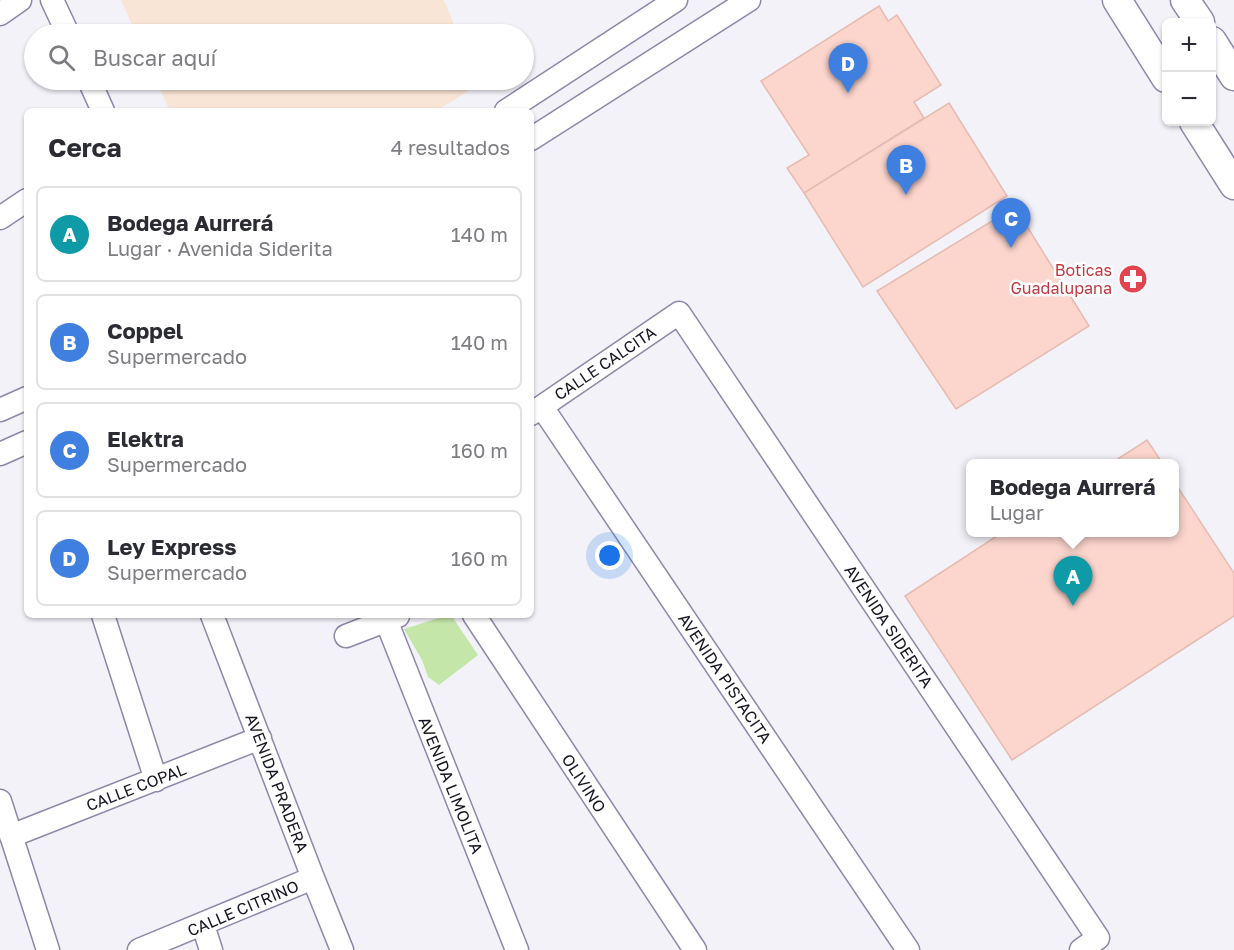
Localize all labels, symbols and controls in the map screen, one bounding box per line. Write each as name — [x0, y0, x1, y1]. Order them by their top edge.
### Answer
map controls — [1162, 18, 1216, 126]
button: + — [1162, 18, 1216, 72]
search box — [24, 24, 534, 90]
icon: search — [45, 41, 78, 74]
text: Buscar aquí — [93, 44, 216, 71]
pin: D — [828, 44, 868, 93]
button: − — [1162, 72, 1216, 126]
text: Cerca — [48, 132, 122, 163]
text: 4 resultados — [391, 135, 510, 159]
pin: B — [886, 146, 926, 195]
pin: C — [992, 198, 1030, 248]
text: Bodega Aurrerá — [107, 209, 273, 236]
text: A — [62, 222, 77, 246]
text: 140 m — [451, 222, 508, 246]
text: Lugar · Avenida Siderita — [107, 236, 333, 260]
place label: Boticas Guadalupana — [1011, 260, 1112, 298]
pharmacy icon: Boticas Guadalupana — [1117, 263, 1149, 295]
text: Coppel — [107, 317, 183, 344]
street label: CALLE CALCITA — [550, 321, 660, 404]
text: B — [62, 330, 77, 354]
text: 140 m — [451, 330, 508, 354]
text: Supermercado — [107, 344, 247, 368]
text: Elektra — [107, 425, 184, 452]
text: C — [62, 438, 77, 462]
text: 160 m — [451, 438, 508, 462]
text: Supermercado — [107, 452, 247, 476]
popup — [966, 459, 1179, 537]
text: Bodega Aurrerá — [989, 473, 1156, 500]
text: Lugar — [989, 500, 1044, 524]
text: Ley Express — [107, 533, 237, 560]
your location — [595, 541, 624, 570]
text: D — [62, 546, 77, 570]
text: 160 m — [451, 546, 508, 570]
pin: A — [1054, 556, 1092, 606]
text: Supermercado — [107, 560, 247, 584]
street label: AVENIDA SIDERITA — [840, 561, 938, 692]
street label: AVENIDA PISTACITA — [674, 609, 776, 747]
street label: AVENIDA PRADERA — [241, 711, 313, 856]
street label: AVENIDA LIMOLITA — [414, 714, 488, 857]
street label: OLIVINO — [558, 750, 610, 816]
street label: CALLE COPAL — [83, 759, 189, 815]
street label: CALLE CITRINO — [184, 876, 302, 940]

